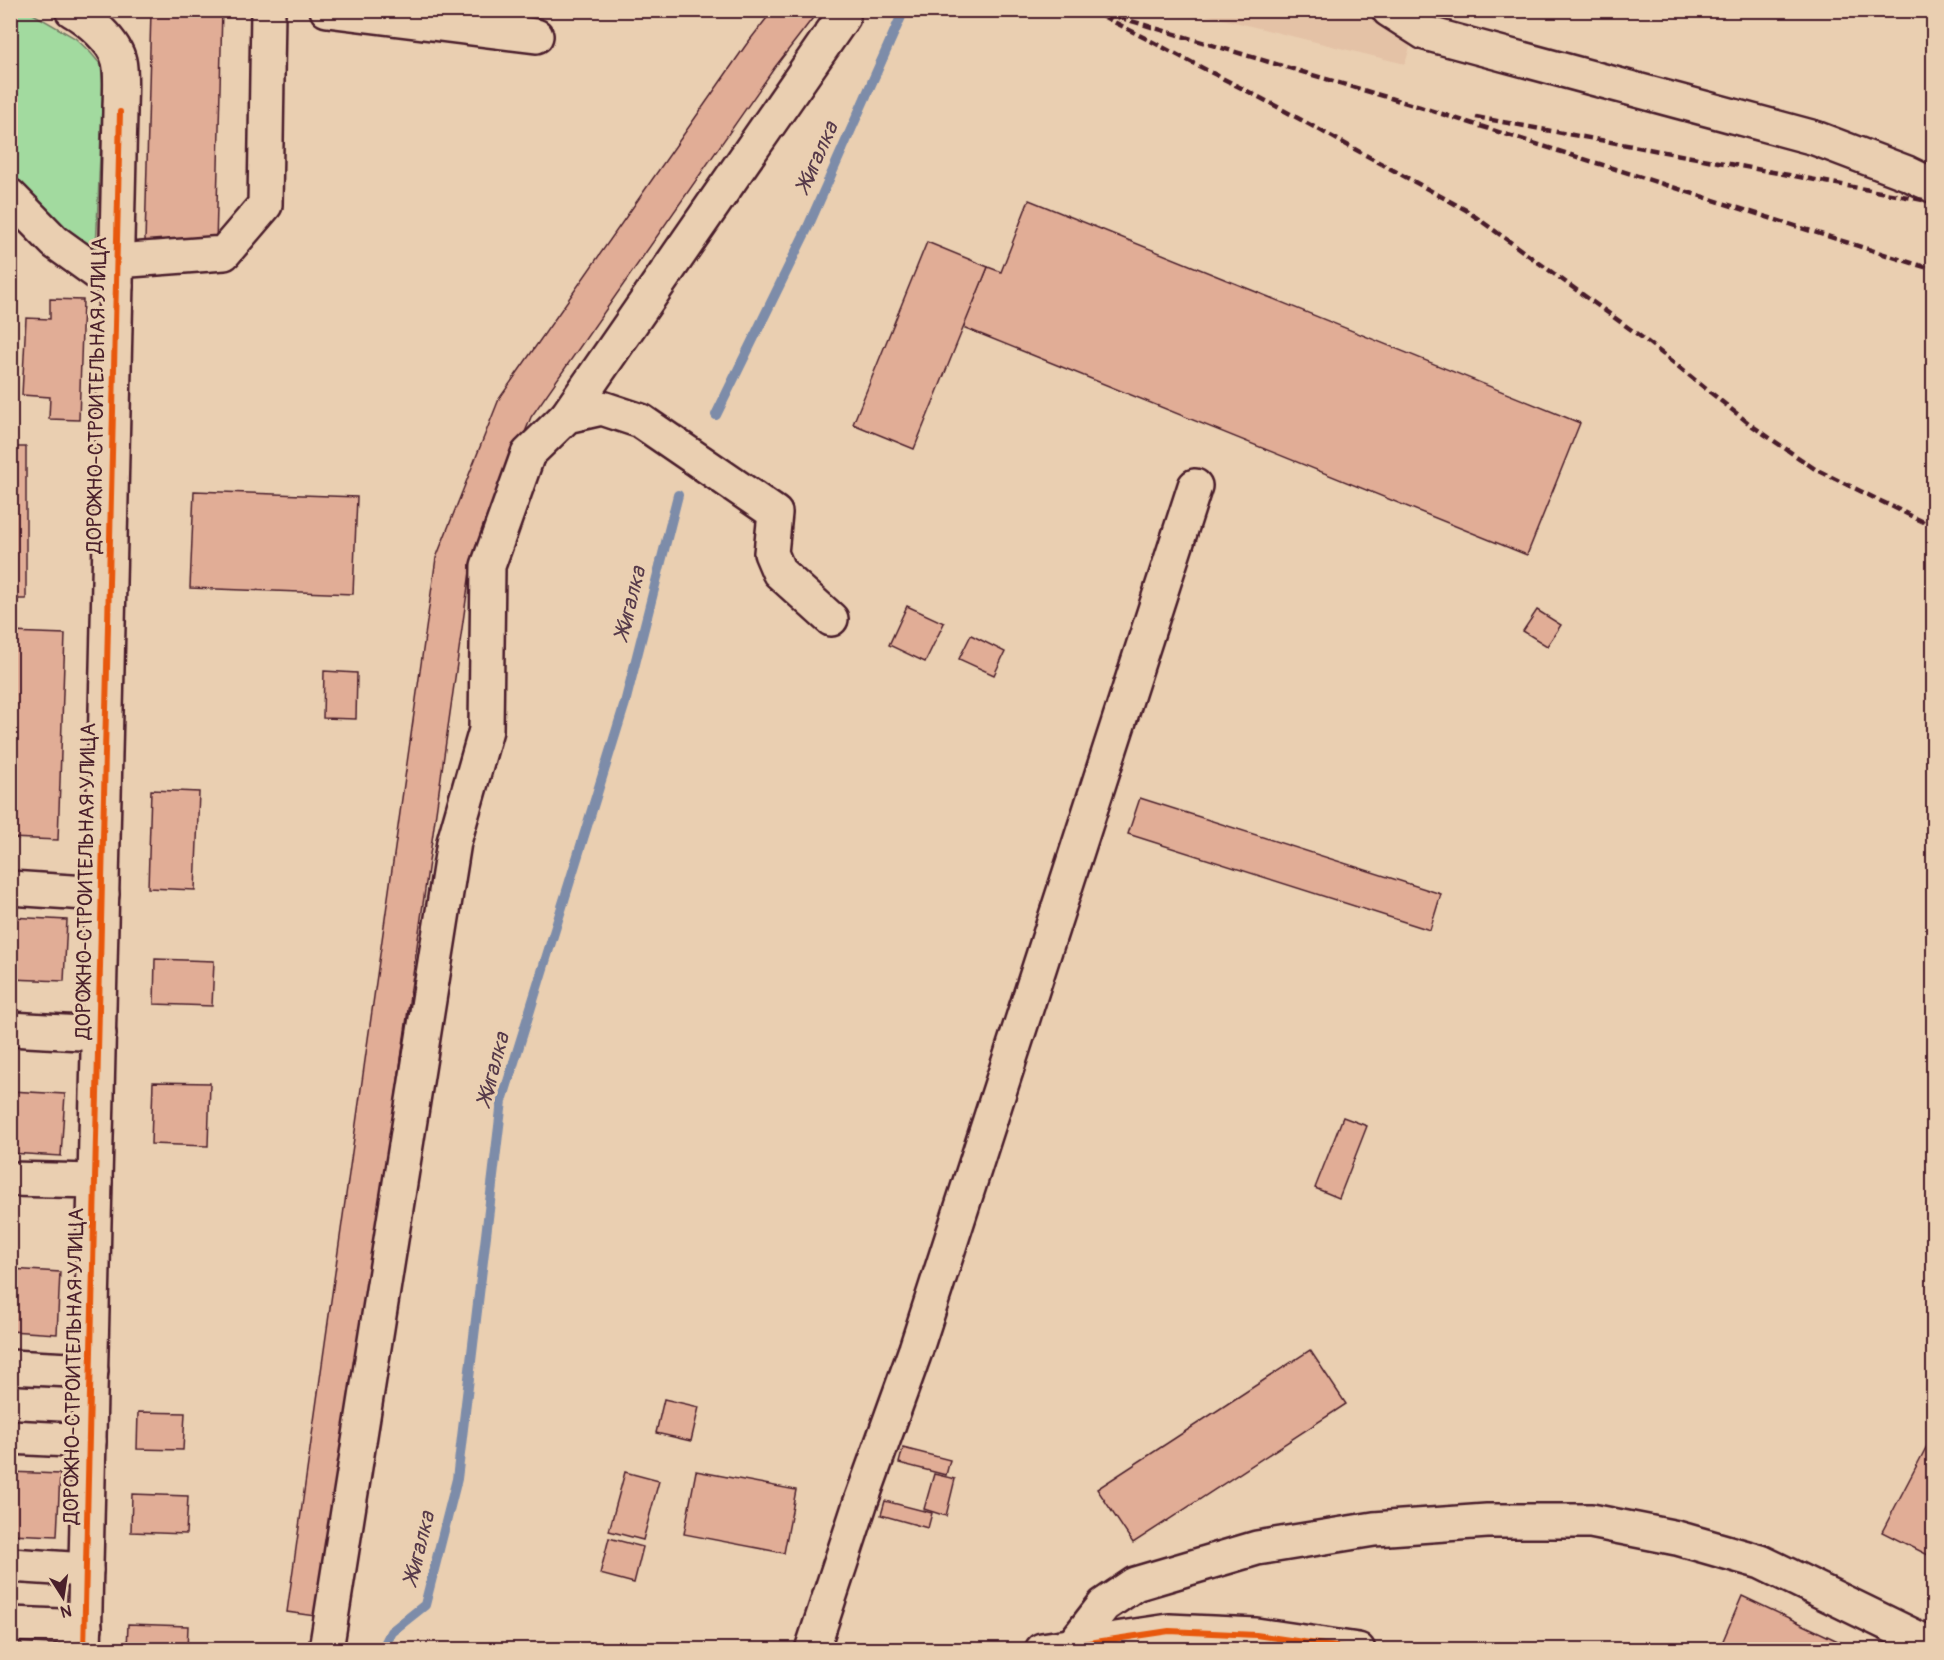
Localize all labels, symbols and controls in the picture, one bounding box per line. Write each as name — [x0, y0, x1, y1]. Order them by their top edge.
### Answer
water label: Жигалка — [788, 116, 846, 199]
street label: ДОРОЖНО-СТРОИТЕЛЬНАЯ УЛИЦА — [81, 236, 113, 555]
water label: Жигалка — [607, 562, 653, 645]
street label: ДОРОЖНО-СТРОИТЕЛЬНАЯ УЛИЦА — [70, 722, 102, 1041]
water label: Жигалка — [469, 1028, 517, 1111]
street label: ДОРОЖНО-СТРОИТЕЛЬНАЯ УЛИЦА — [58, 1207, 90, 1526]
water label: Жигалка — [396, 1507, 442, 1590]
north arrow — [33, 1567, 93, 1627]
text: N — [58, 1600, 73, 1622]

